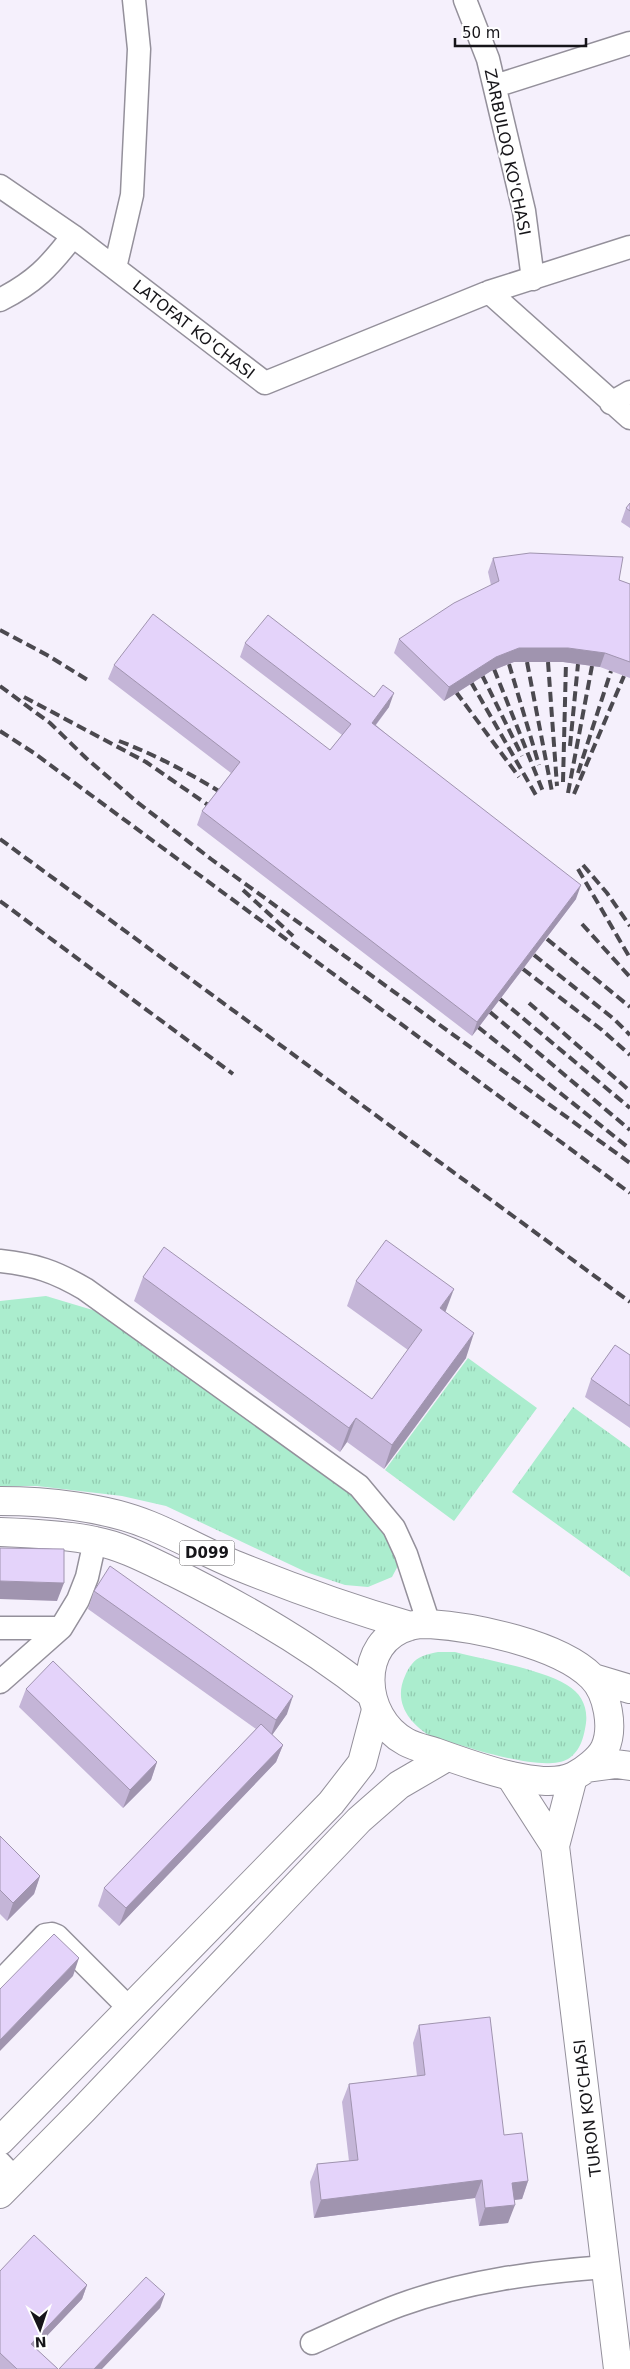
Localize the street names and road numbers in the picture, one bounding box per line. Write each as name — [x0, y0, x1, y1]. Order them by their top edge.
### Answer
street label: ZARBULOQ KO'CHASI — [481, 67, 534, 237]
street label: LATOFAT KO'CHASI — [129, 276, 258, 383]
road number: D099 — [180, 1540, 234, 1566]
street label: TURON KO'CHASI — [570, 2038, 605, 2179]

